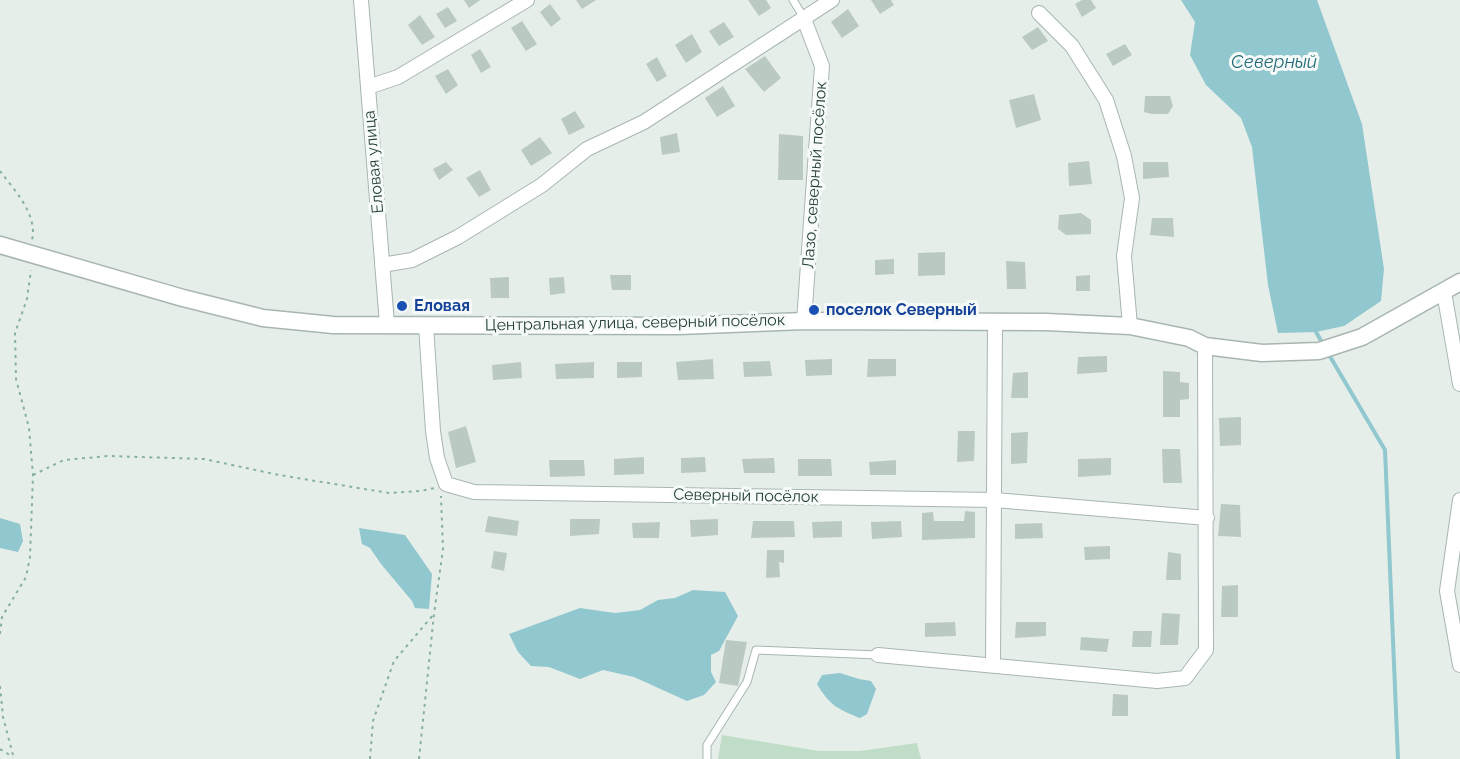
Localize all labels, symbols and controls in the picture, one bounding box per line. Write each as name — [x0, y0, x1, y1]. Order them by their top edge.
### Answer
water label: Северный — [1231, 52, 1317, 74]
street label: Лазо, северный посёлок — [799, 81, 831, 269]
street label: Еловая улица — [360, 110, 388, 214]
place label: Еловая — [414, 296, 470, 316]
marker: Еловая — [395, 299, 409, 313]
place label: поселок Северный — [826, 300, 977, 320]
marker: поселок Северный — [807, 303, 821, 317]
street label: Центральная улица, северный посёлок — [485, 311, 785, 335]
street label: Северный посёлок — [673, 485, 819, 507]

